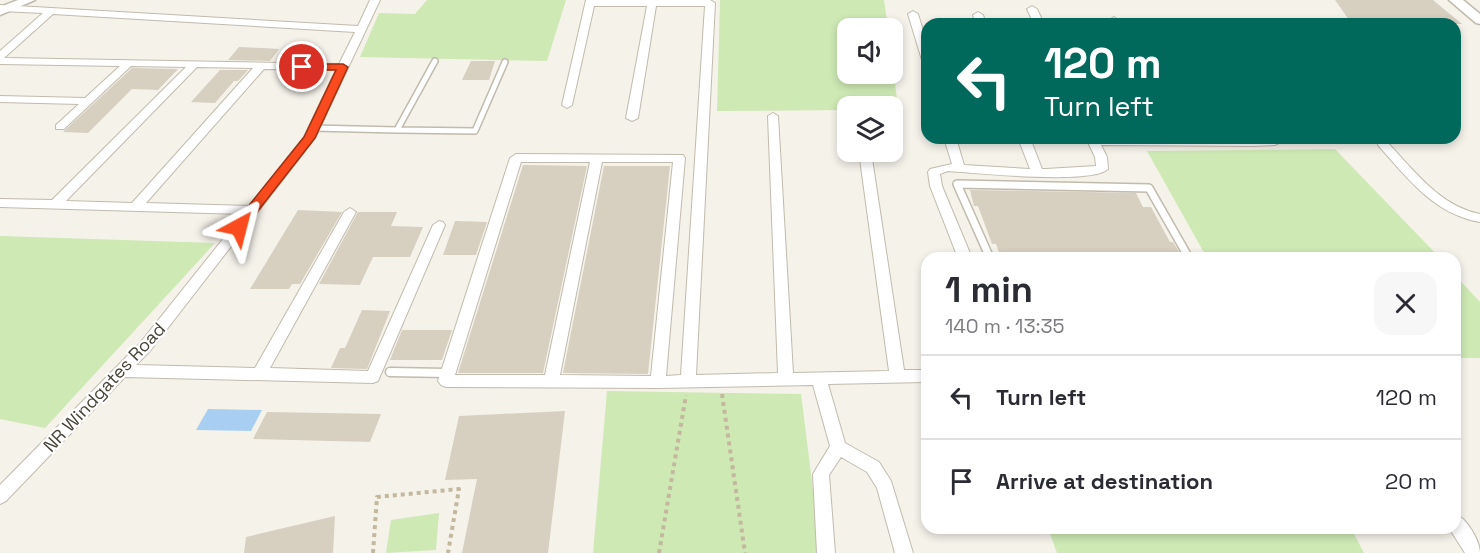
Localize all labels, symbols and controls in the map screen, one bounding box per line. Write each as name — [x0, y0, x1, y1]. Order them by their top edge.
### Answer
map controls — [837, 18, 903, 162]
button: sound — [837, 18, 903, 84]
text: 120 m — [1044, 37, 1162, 90]
pin — [276, 41, 327, 92]
icon: left — [945, 42, 1023, 120]
icon: arrive — [285, 50, 318, 83]
text: Turn left — [1044, 89, 1154, 124]
button: layers — [837, 96, 903, 162]
position arrow — [207, 195, 271, 259]
text: 1 min — [945, 267, 1033, 313]
button: close — [1374, 272, 1437, 335]
text: 140 m · 13:35 — [945, 313, 1065, 339]
street label: NR Windgates Road — [38, 317, 170, 457]
icon: left — [945, 381, 978, 414]
text: Turn left — [996, 383, 1086, 411]
text: 120 m — [1376, 383, 1437, 411]
icon: arrive — [945, 465, 978, 498]
text: Arrive at destination — [996, 467, 1213, 495]
text: 20 m — [1385, 467, 1437, 495]

